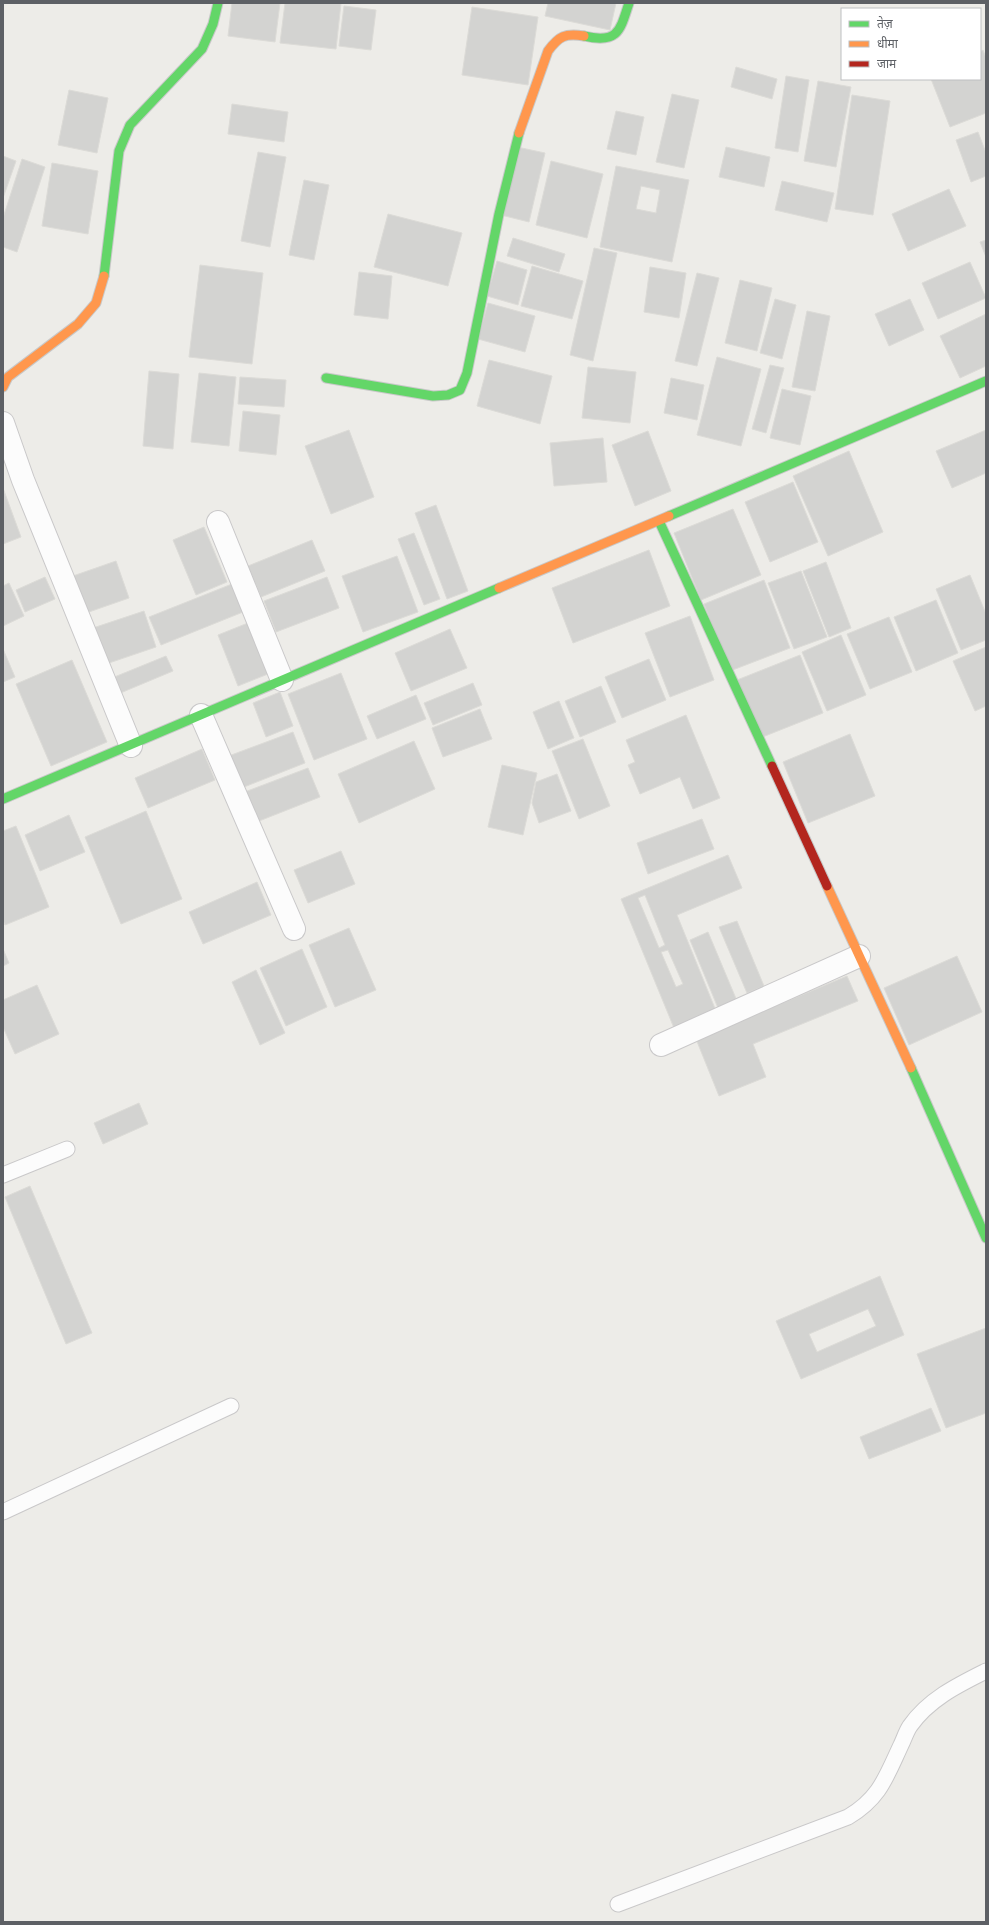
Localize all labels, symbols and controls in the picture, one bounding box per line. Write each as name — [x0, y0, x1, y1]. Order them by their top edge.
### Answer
legend — [841, 8, 981, 80]
text: तेज़ — [877, 16, 894, 33]
text: धीमा — [877, 36, 899, 53]
text: जाम — [877, 56, 897, 73]

